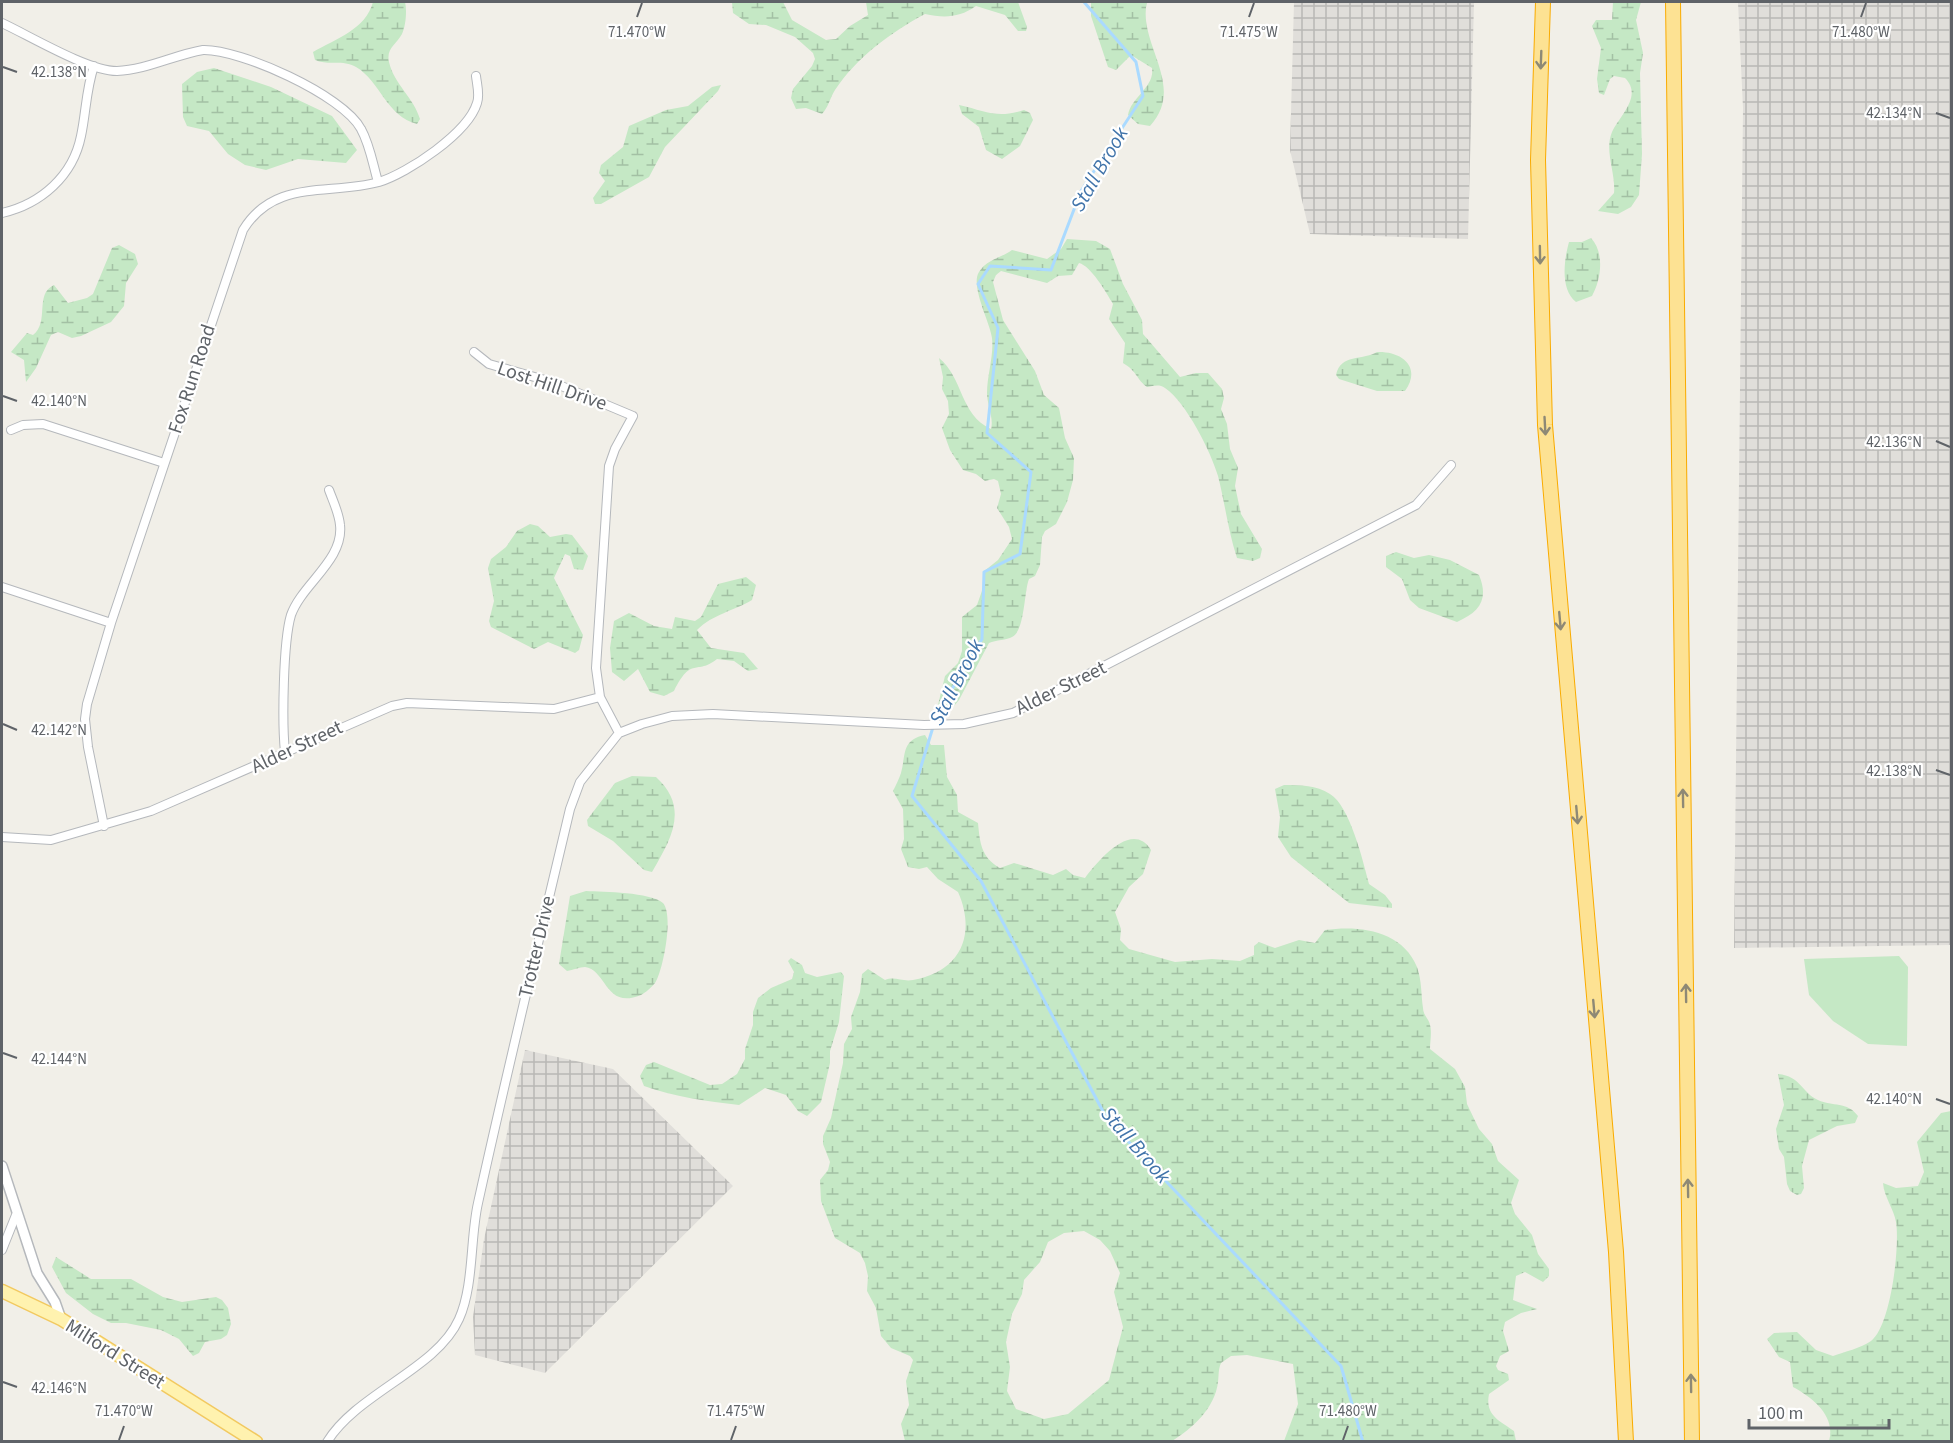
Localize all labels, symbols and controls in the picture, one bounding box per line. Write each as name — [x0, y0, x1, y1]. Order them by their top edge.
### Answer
text: 71.470°W — [608, 22, 666, 43]
text: 71.475°W — [1220, 22, 1278, 43]
text: 71.480°W — [1832, 22, 1890, 43]
one-way arrow — [1535, 49, 1547, 69]
text: 42.138°N — [31, 62, 87, 83]
text: 42.134°N — [1866, 103, 1922, 124]
water label: Stall Brook — [1063, 120, 1136, 217]
one-way arrow — [1534, 244, 1546, 264]
street label: Fox Run Road — [161, 321, 223, 437]
street label: Lost Hill Drive — [493, 354, 611, 418]
text: 42.140°N — [31, 391, 87, 412]
one-way arrow — [1540, 416, 1551, 436]
text: 42.136°N — [1866, 432, 1922, 453]
one-way arrow — [1555, 610, 1566, 630]
water label: Stall Brook — [921, 633, 991, 730]
street label: Alder Street — [1011, 654, 1111, 722]
street label: Alder Street — [247, 713, 348, 780]
text: 42.142°N — [31, 720, 87, 741]
text: 42.138°N — [1866, 761, 1922, 782]
one-way arrow — [1678, 789, 1689, 809]
one-way arrow — [1572, 805, 1583, 825]
street label: Trotter Drive — [512, 893, 562, 1001]
one-way arrow — [1680, 984, 1692, 1004]
one-way arrow — [1589, 999, 1600, 1019]
text: 42.144°N — [31, 1049, 87, 1070]
text: 42.140°N — [1866, 1089, 1922, 1110]
water label: Stall Brook — [1094, 1100, 1179, 1191]
one-way arrow — [1682, 1179, 1694, 1199]
street label: Milford Street — [60, 1312, 171, 1396]
one-way arrow — [1685, 1374, 1697, 1394]
text: 42.146°N — [31, 1378, 87, 1399]
scale bar — [1749, 1392, 1888, 1430]
text: 71.470°W — [95, 1401, 153, 1422]
text: 71.475°W — [707, 1401, 765, 1422]
text: 71.480°W — [1319, 1401, 1377, 1422]
text: 100 m — [1758, 1401, 1803, 1426]

